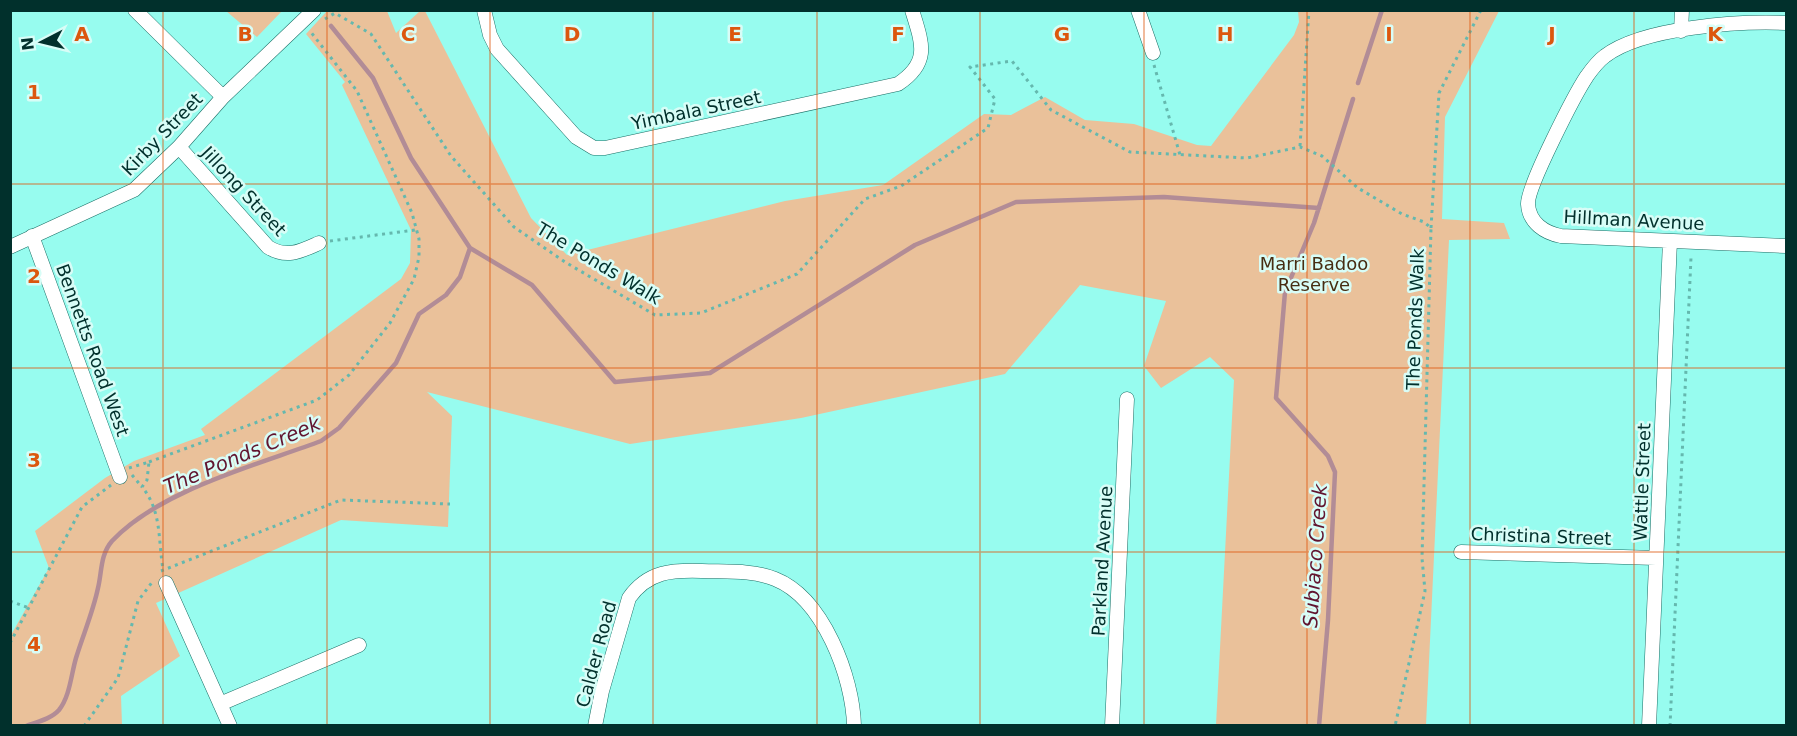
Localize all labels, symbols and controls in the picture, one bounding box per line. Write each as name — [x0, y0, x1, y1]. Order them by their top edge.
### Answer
north arrow — [12, 12, 72, 72]
text: A — [74, 22, 90, 46]
text: B — [237, 22, 253, 46]
text: C — [401, 22, 415, 46]
text: D — [564, 22, 580, 46]
text: E — [728, 22, 742, 46]
text: F — [891, 22, 905, 46]
text: G — [1054, 22, 1070, 46]
text: H — [1217, 22, 1233, 46]
text: I — [1385, 22, 1393, 46]
text: J — [1546, 22, 1556, 46]
text: K — [1707, 22, 1724, 46]
text: N — [17, 36, 38, 52]
text: 1 — [27, 80, 41, 104]
street label: Yimbala Street — [628, 86, 763, 134]
street label: Kirby Street — [117, 88, 207, 180]
street label: Jillong Street — [197, 141, 291, 240]
street label: Hillman Avenue — [1563, 206, 1705, 234]
street label: The Ponds Walk — [532, 217, 666, 309]
street label: The Ponds Walk — [1402, 247, 1428, 391]
park label: Marri Badoo Reserve — [1260, 253, 1368, 295]
street label: Bennetts Road West — [52, 261, 134, 439]
text: 2 — [27, 264, 41, 288]
water label: The Ponds Creek — [160, 411, 325, 499]
street label: Wattle Street — [1629, 423, 1655, 541]
text: 3 — [27, 448, 41, 472]
water label: Subiaco Creek — [1298, 482, 1332, 629]
street label: Parkland Avenue — [1088, 485, 1116, 637]
street label: Christina Street — [1470, 523, 1612, 549]
street label: Calder Road — [572, 598, 620, 710]
text: 4 — [27, 632, 41, 656]

